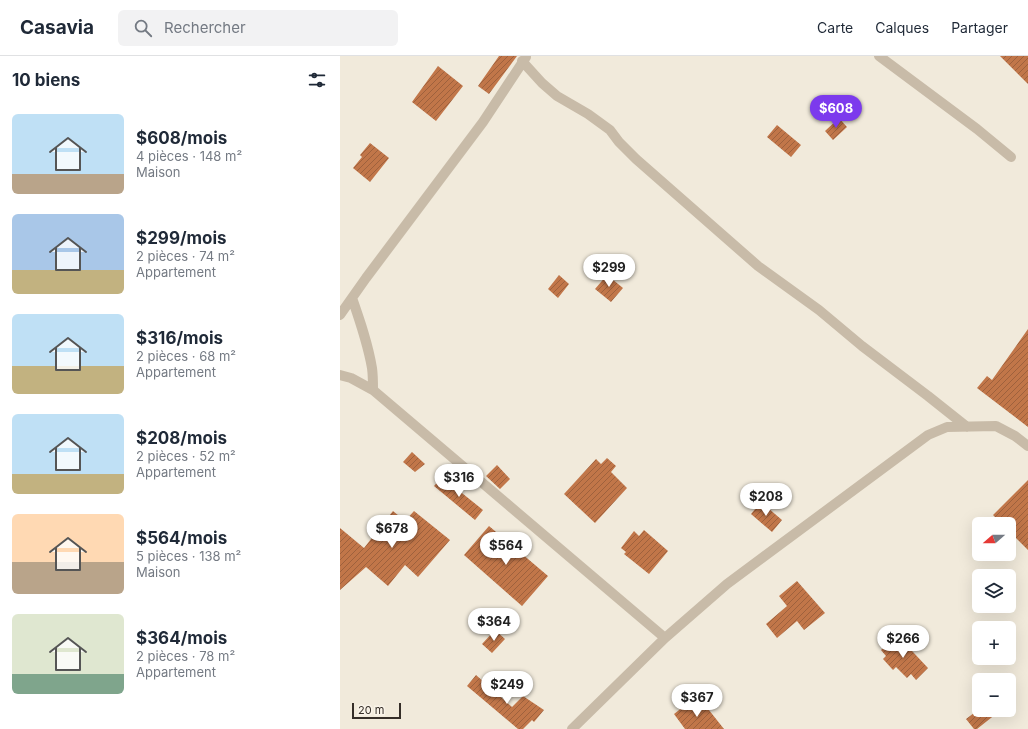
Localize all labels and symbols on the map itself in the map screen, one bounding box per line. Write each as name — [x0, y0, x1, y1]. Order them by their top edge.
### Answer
pin: $608 — [812, 95, 860, 129]
pin: $299 — [585, 254, 633, 288]
pin: $316 — [435, 464, 483, 498]
pin: $208 — [742, 483, 790, 517]
pin: $678 — [368, 515, 416, 549]
north arrow — [972, 517, 1016, 561]
pin: $564 — [482, 532, 530, 566]
pin: $364 — [470, 608, 518, 642]
pin: $266 — [879, 625, 927, 659]
pin: $249 — [483, 671, 531, 705]
pin: $367 — [673, 684, 721, 718]
scale bar — [352, 701, 401, 720]

